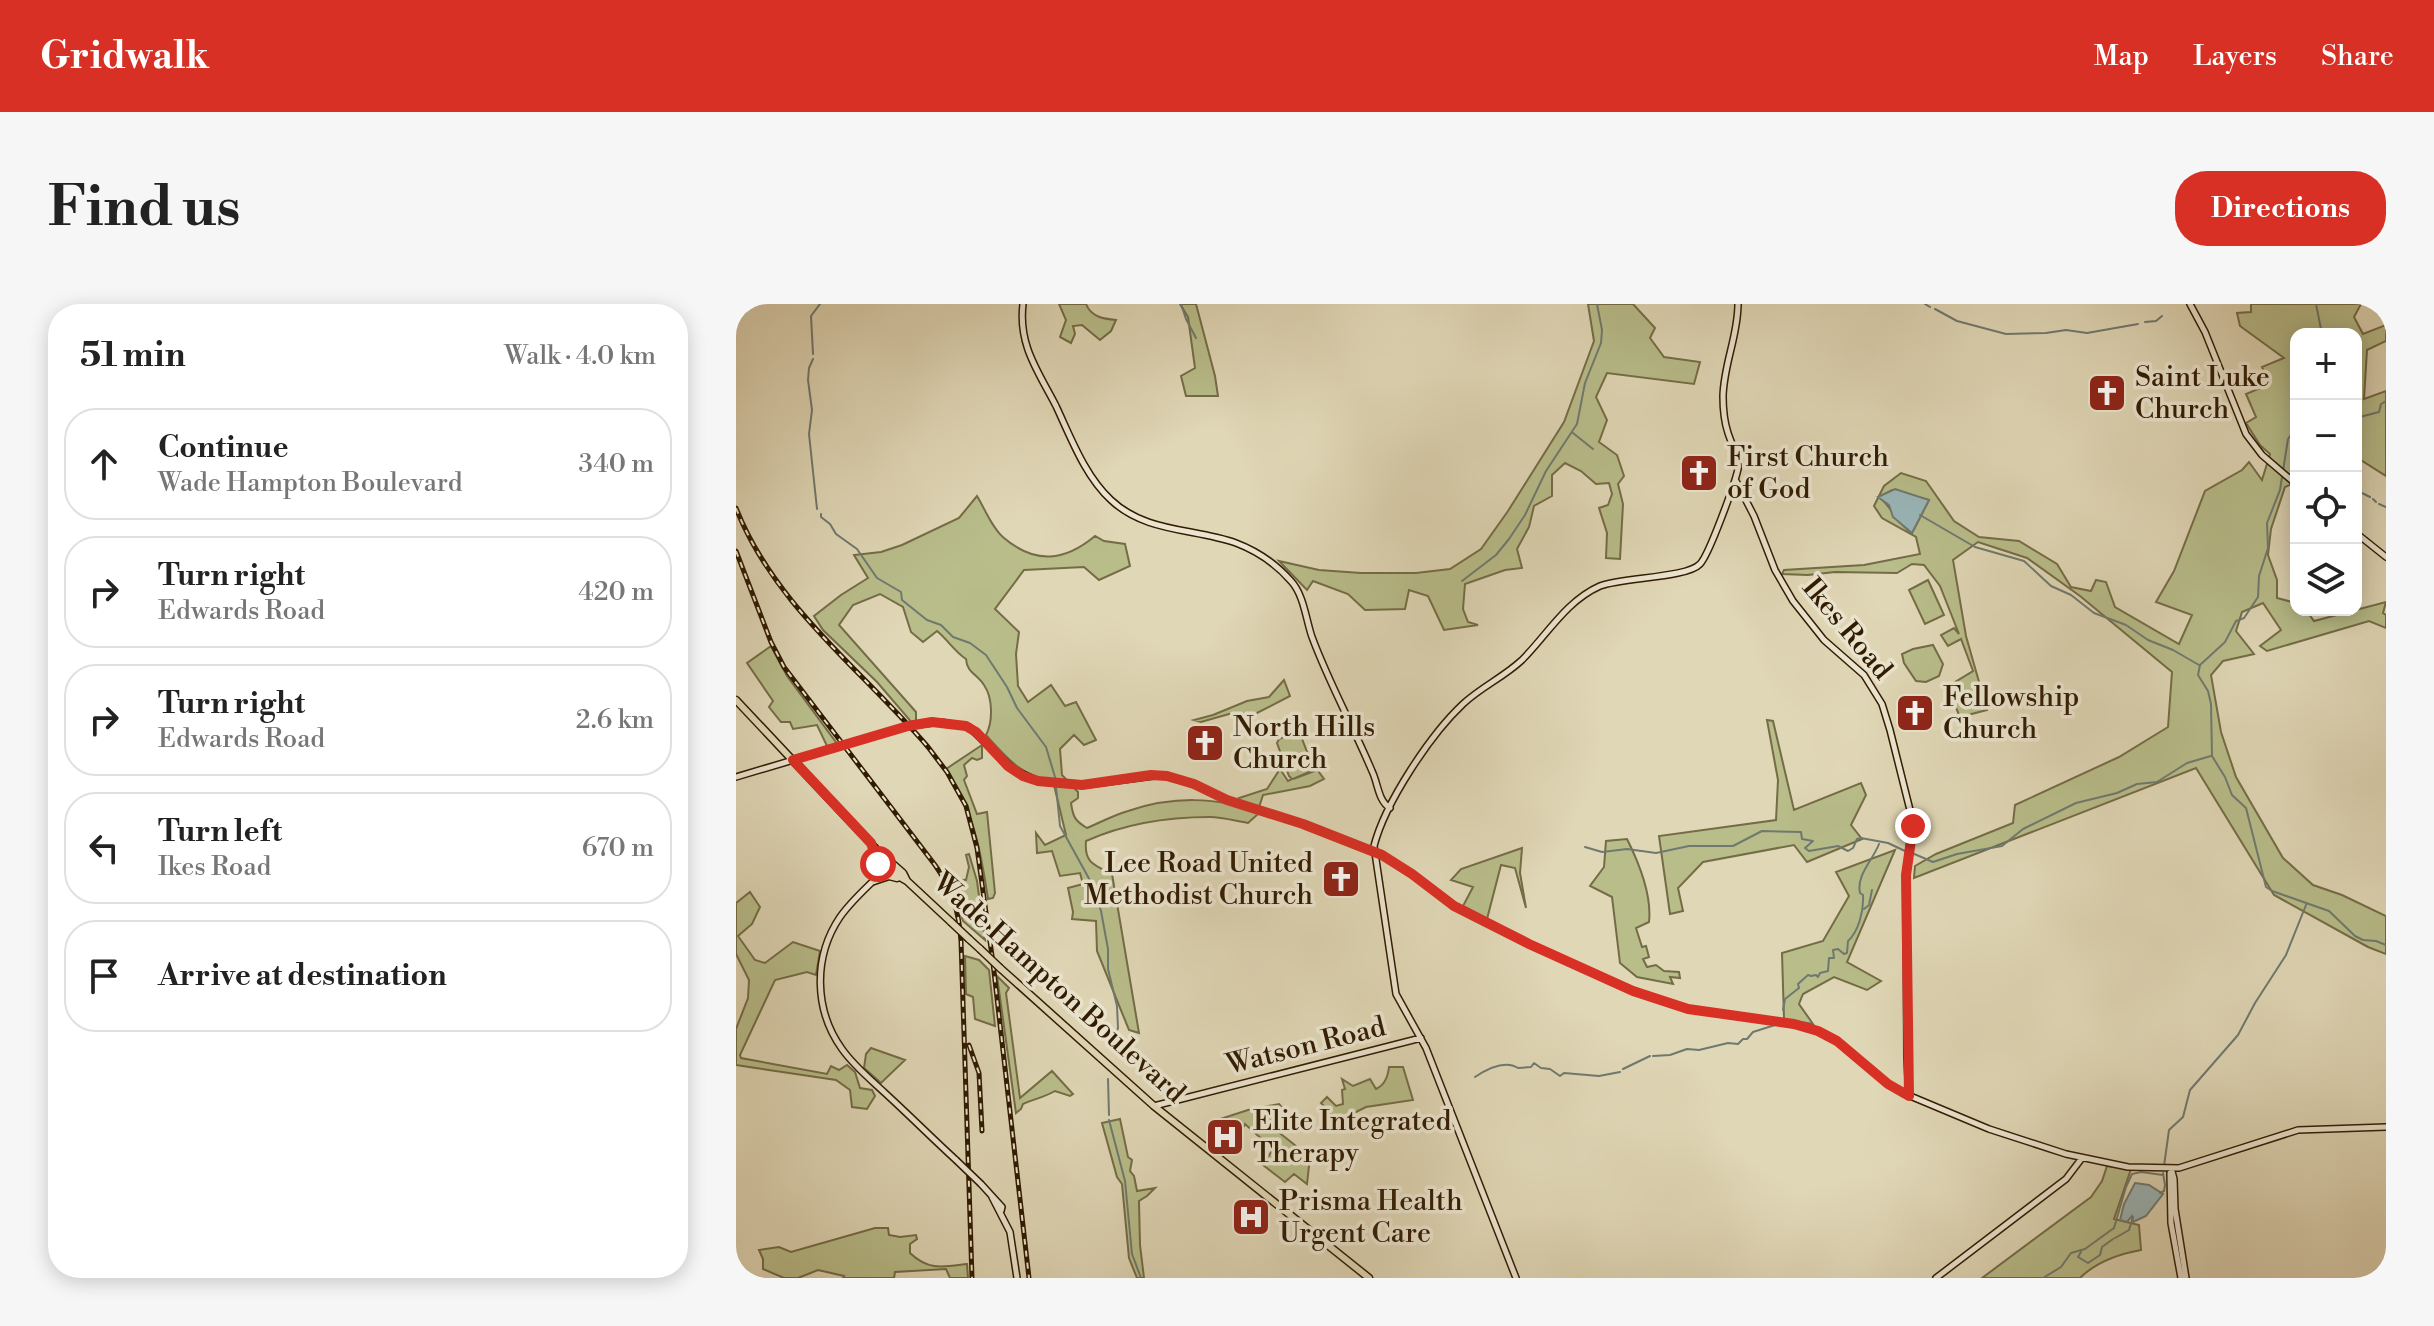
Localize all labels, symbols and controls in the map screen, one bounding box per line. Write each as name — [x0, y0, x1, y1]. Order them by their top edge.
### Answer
text: Gridwalk — [40, 33, 209, 80]
text: Map — [2094, 39, 2149, 74]
text: Layers — [2193, 39, 2277, 74]
text: Share — [2321, 39, 2394, 74]
button: Directions — [2175, 171, 2386, 246]
text: Find us — [48, 173, 241, 243]
map controls — [2290, 328, 2362, 616]
button: + — [2290, 328, 2362, 400]
text: 51 min — [80, 335, 186, 377]
text: Walk · 4.0 km — [504, 340, 656, 372]
place label: Saint Luke Church — [2135, 360, 2270, 427]
church icon: Saint Luke Church — [2086, 372, 2128, 414]
button: − — [2290, 400, 2362, 472]
text: Continue — [158, 429, 289, 467]
place label: First Church of God — [1727, 440, 1889, 507]
icon: ahead — [82, 442, 126, 486]
text: 340 m — [578, 448, 654, 480]
church icon: First Church of God — [1678, 452, 1720, 494]
text: Wade Hampton Boulevard — [158, 467, 463, 499]
button: locate — [2290, 472, 2362, 544]
button: layers — [2290, 544, 2362, 616]
text: Turn right — [158, 557, 305, 595]
icon: right — [82, 570, 126, 614]
street label: Ikes Road — [1794, 571, 1900, 687]
text: 420 m — [578, 576, 654, 608]
text: Edwards Road — [158, 595, 325, 627]
place label: Fellowship Church — [1943, 680, 2080, 747]
text: Turn right — [158, 685, 305, 723]
church icon: Fellowship Church — [1894, 692, 1936, 734]
icon: right — [82, 698, 126, 742]
text: 2.6 km — [576, 704, 654, 736]
place label: North Hills Church — [1233, 710, 1375, 777]
church icon: North Hills Church — [1184, 722, 1226, 764]
text: Edwards Road — [158, 723, 325, 755]
route end — [1895, 808, 1931, 844]
text: Turn left — [158, 813, 282, 851]
icon: left — [82, 826, 126, 870]
text: 670 m — [582, 832, 654, 864]
route start — [860, 846, 896, 882]
place label: Lee Road United Methodist Church — [1084, 846, 1313, 913]
text: Ikes Road — [158, 851, 271, 883]
church icon: Lee Road United Methodist Church — [1320, 858, 1362, 900]
street label: Wade Hampton Boulevard — [925, 865, 1193, 1111]
icon: arrive — [82, 954, 126, 998]
text: Arrive at destination — [158, 957, 447, 995]
street label: Watson Road — [1222, 1009, 1389, 1083]
place label: Elite Integrated Therapy — [1253, 1104, 1451, 1171]
hospital icon: Elite Integrated Therapy — [1204, 1116, 1246, 1158]
place label: Prisma Health Urgent Care — [1279, 1184, 1463, 1251]
hospital icon: Prisma Health Urgent Care — [1230, 1196, 1272, 1238]

